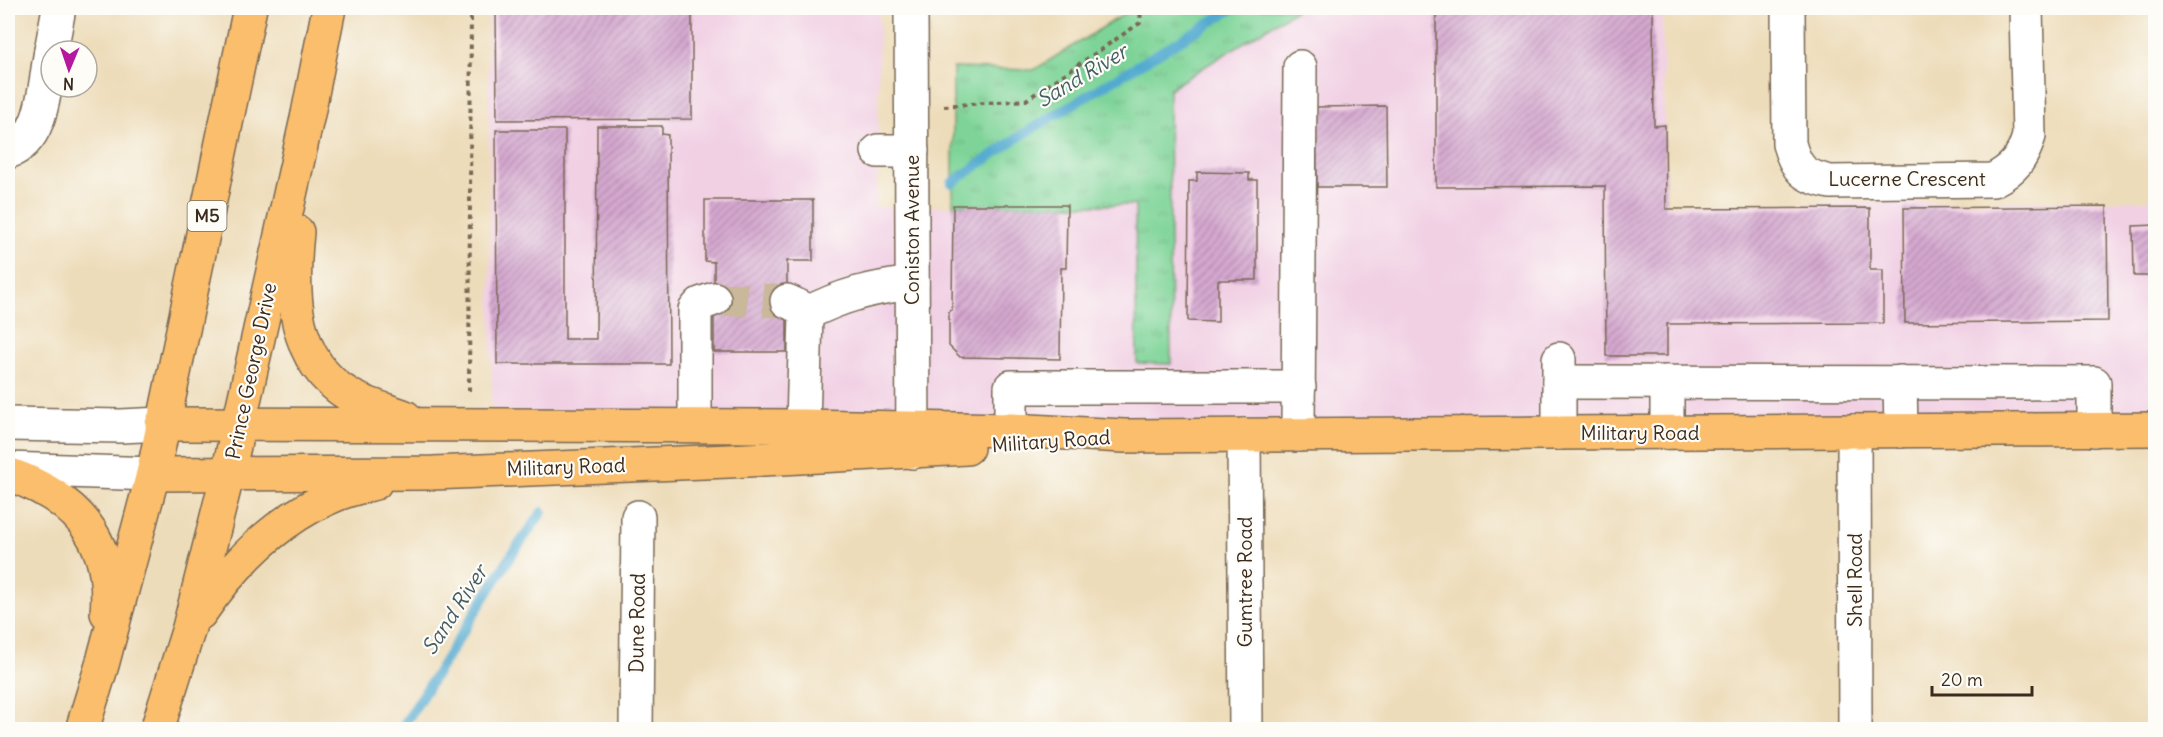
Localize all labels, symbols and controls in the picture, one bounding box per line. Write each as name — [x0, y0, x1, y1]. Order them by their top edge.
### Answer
water label: Sand River — [1031, 37, 1134, 113]
north arrow — [39, 39, 99, 99]
text: N — [63, 74, 74, 94]
street label: Coniston Avenue — [899, 155, 924, 305]
street label: Lucerne Crescent — [1828, 166, 1986, 191]
road number: M5 — [188, 201, 226, 231]
street label: Prince George Drive — [220, 280, 281, 462]
street label: Military Road — [1581, 420, 1700, 445]
street label: Military Road — [991, 424, 1111, 457]
street label: Military Road — [506, 452, 626, 481]
street label: Gumtree Road — [1232, 516, 1257, 648]
street label: Shell Road — [1842, 533, 1867, 627]
water label: Sand River — [416, 558, 495, 660]
street label: Dune Road — [623, 573, 650, 673]
scale bar — [1932, 659, 2032, 697]
text: 20 m — [1941, 668, 1983, 691]

